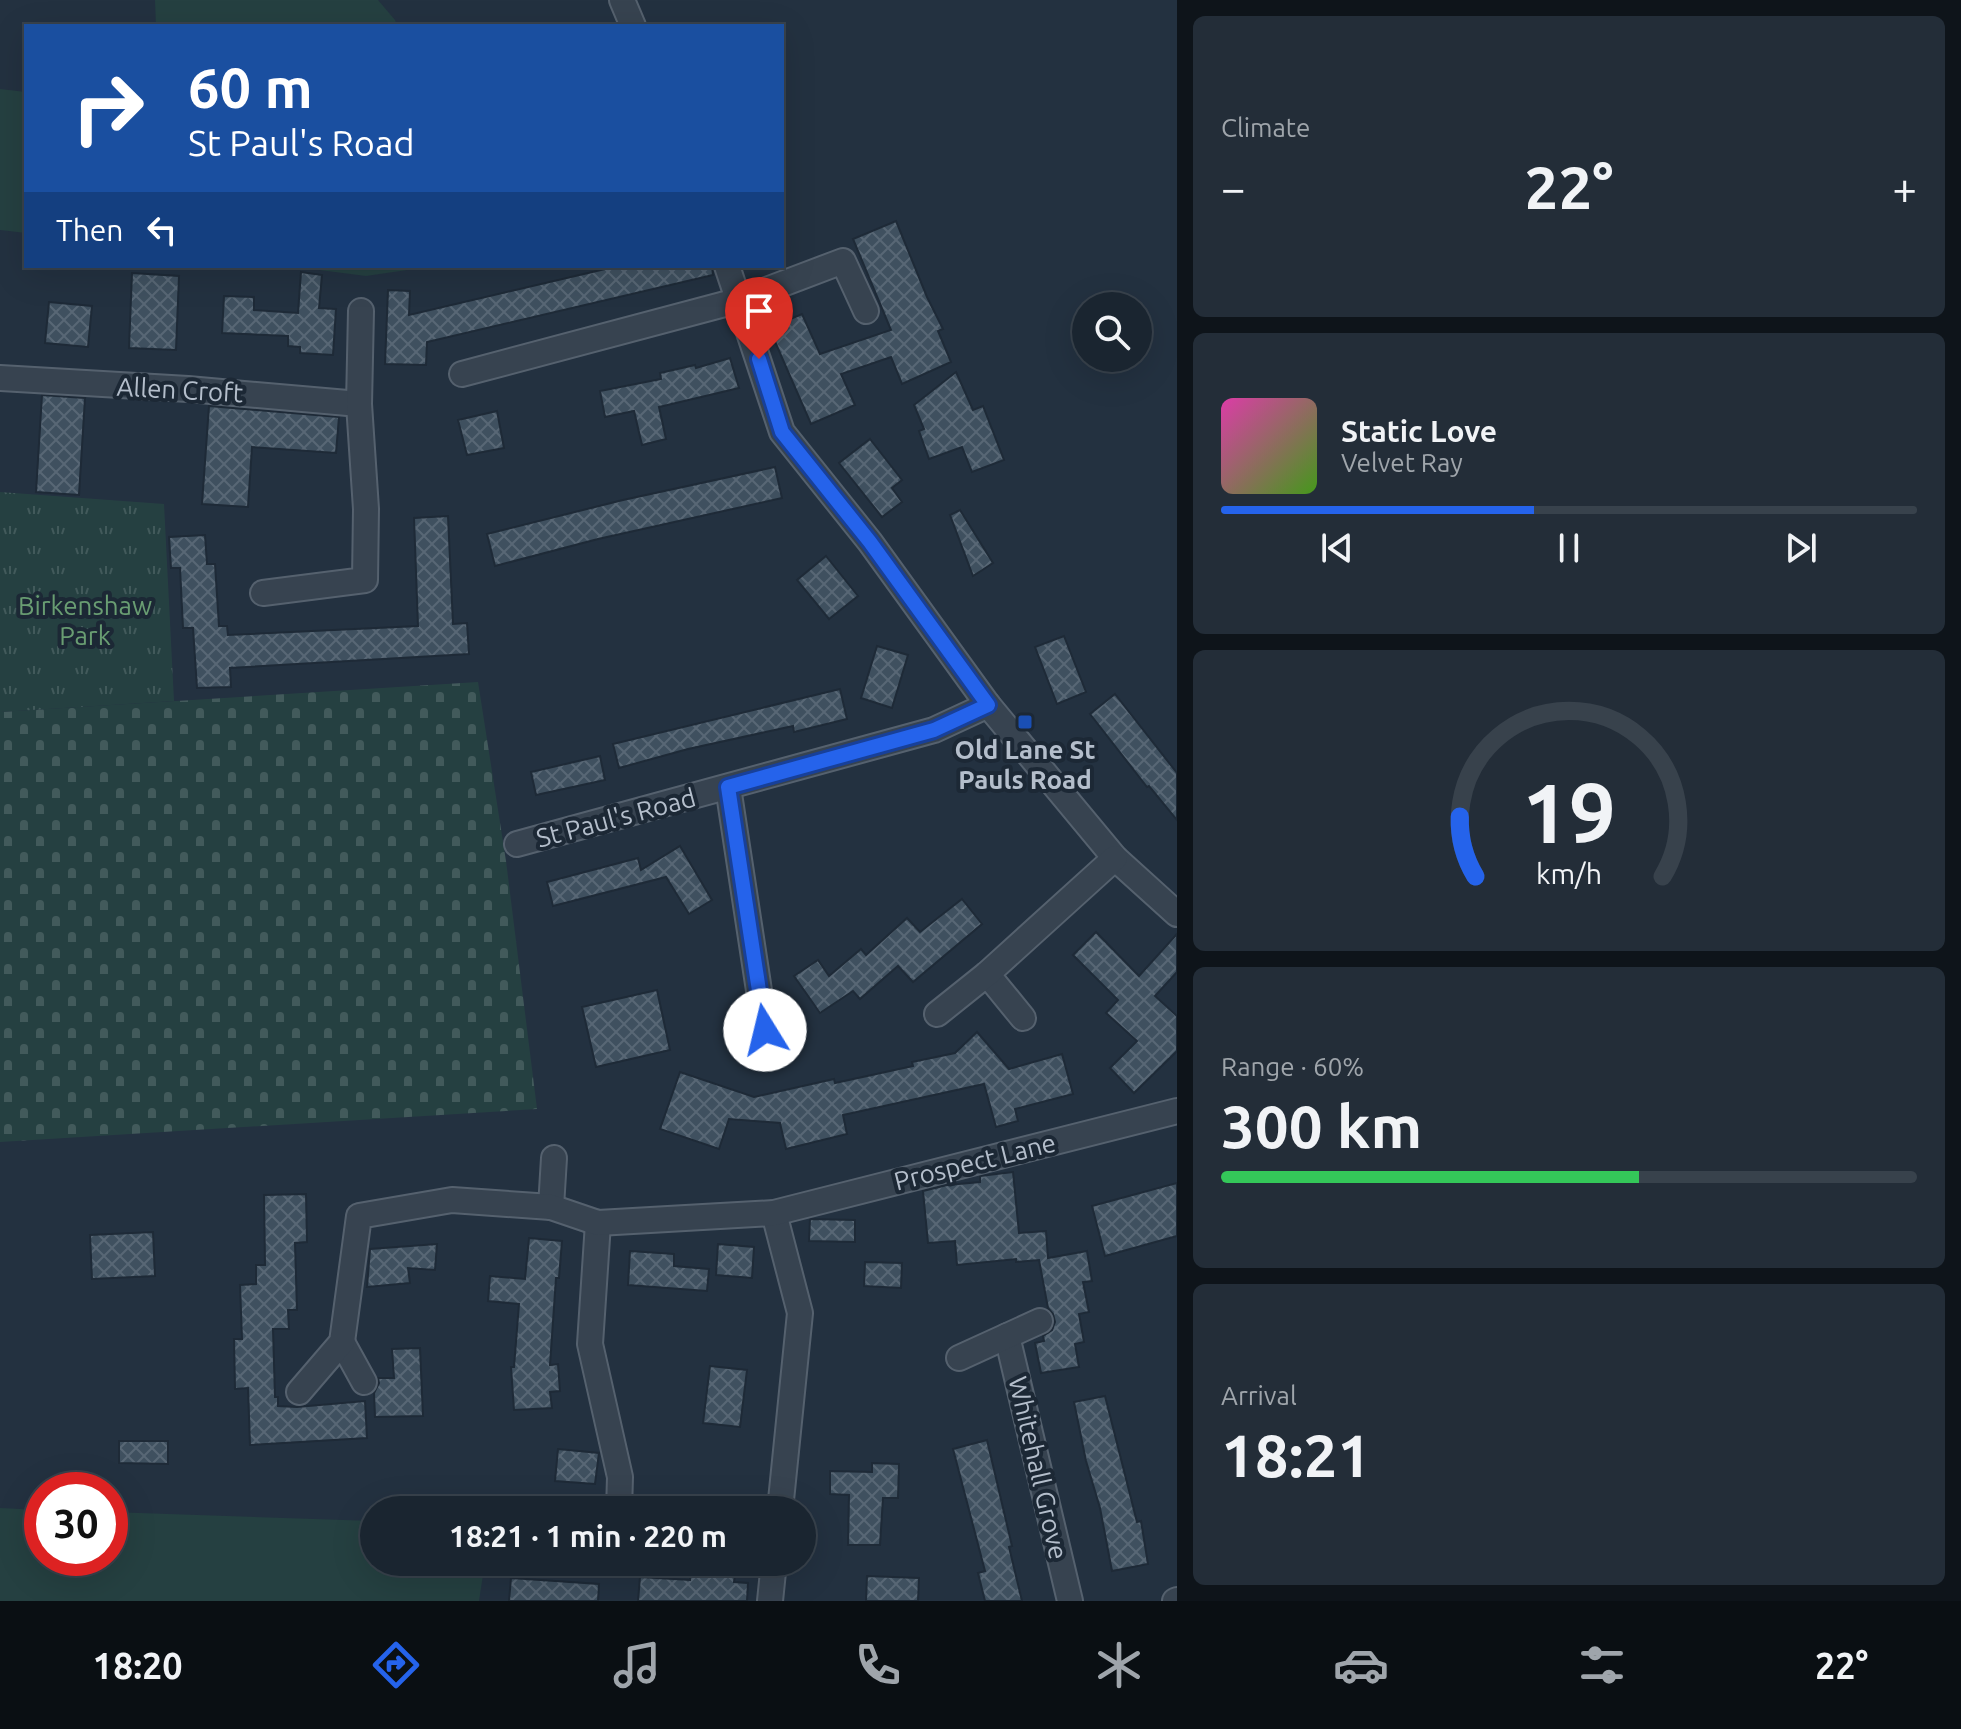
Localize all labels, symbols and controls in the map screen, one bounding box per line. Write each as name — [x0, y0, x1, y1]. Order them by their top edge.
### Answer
icon: right — [56, 56, 160, 160]
text: 60 m — [188, 56, 313, 119]
text: Climate — [1221, 113, 1310, 142]
text: St Paul's Road — [188, 122, 414, 163]
text: 22° — [1525, 153, 1613, 220]
text: − — [1221, 163, 1246, 212]
text: + — [1892, 163, 1917, 212]
icon: left — [140, 208, 184, 252]
text: Then — [56, 213, 124, 247]
pin — [725, 277, 793, 359]
icon: arrive — [737, 289, 781, 333]
map controls — [1072, 292, 1152, 372]
button: search — [1072, 292, 1152, 372]
street label: Allen Croft — [116, 372, 244, 407]
text: Static Love — [1341, 414, 1497, 448]
text: Velvet Ray — [1341, 448, 1463, 477]
icon: previous — [1315, 526, 1359, 570]
icon: pause — [1547, 526, 1591, 570]
icon: next — [1779, 526, 1823, 570]
park label: Birkenshaw Park — [18, 591, 152, 650]
marker: Old Lane St Pauls Road — [1016, 713, 1034, 731]
place label: Old Lane St Pauls Road — [954, 735, 1096, 794]
text: 19 — [1522, 764, 1616, 858]
street label: St Paul's Road — [533, 782, 699, 853]
text: km/h — [1536, 857, 1602, 889]
position arrow — [723, 988, 807, 1072]
text: Range · 60% — [1221, 1052, 1364, 1081]
text: 300 km — [1221, 1092, 1422, 1159]
street label: Prospect Lane — [891, 1127, 1059, 1196]
street label: Whitehall Grove — [1003, 1374, 1074, 1562]
text: Arrival — [1221, 1381, 1297, 1410]
text: 18:21 — [1221, 1421, 1371, 1488]
speed limit sign: 30 — [24, 1472, 128, 1576]
text: 18:21 · 1 min · 220 m — [449, 1519, 727, 1553]
icon: directions — [368, 1637, 424, 1693]
icon: music — [609, 1637, 665, 1693]
icon: phone — [850, 1637, 906, 1693]
icon: climate — [1091, 1637, 1147, 1693]
icon: car — [1333, 1637, 1389, 1693]
icon: filters — [1574, 1637, 1630, 1693]
text: 18:20 — [93, 1645, 183, 1686]
text: 22° — [1815, 1645, 1868, 1686]

